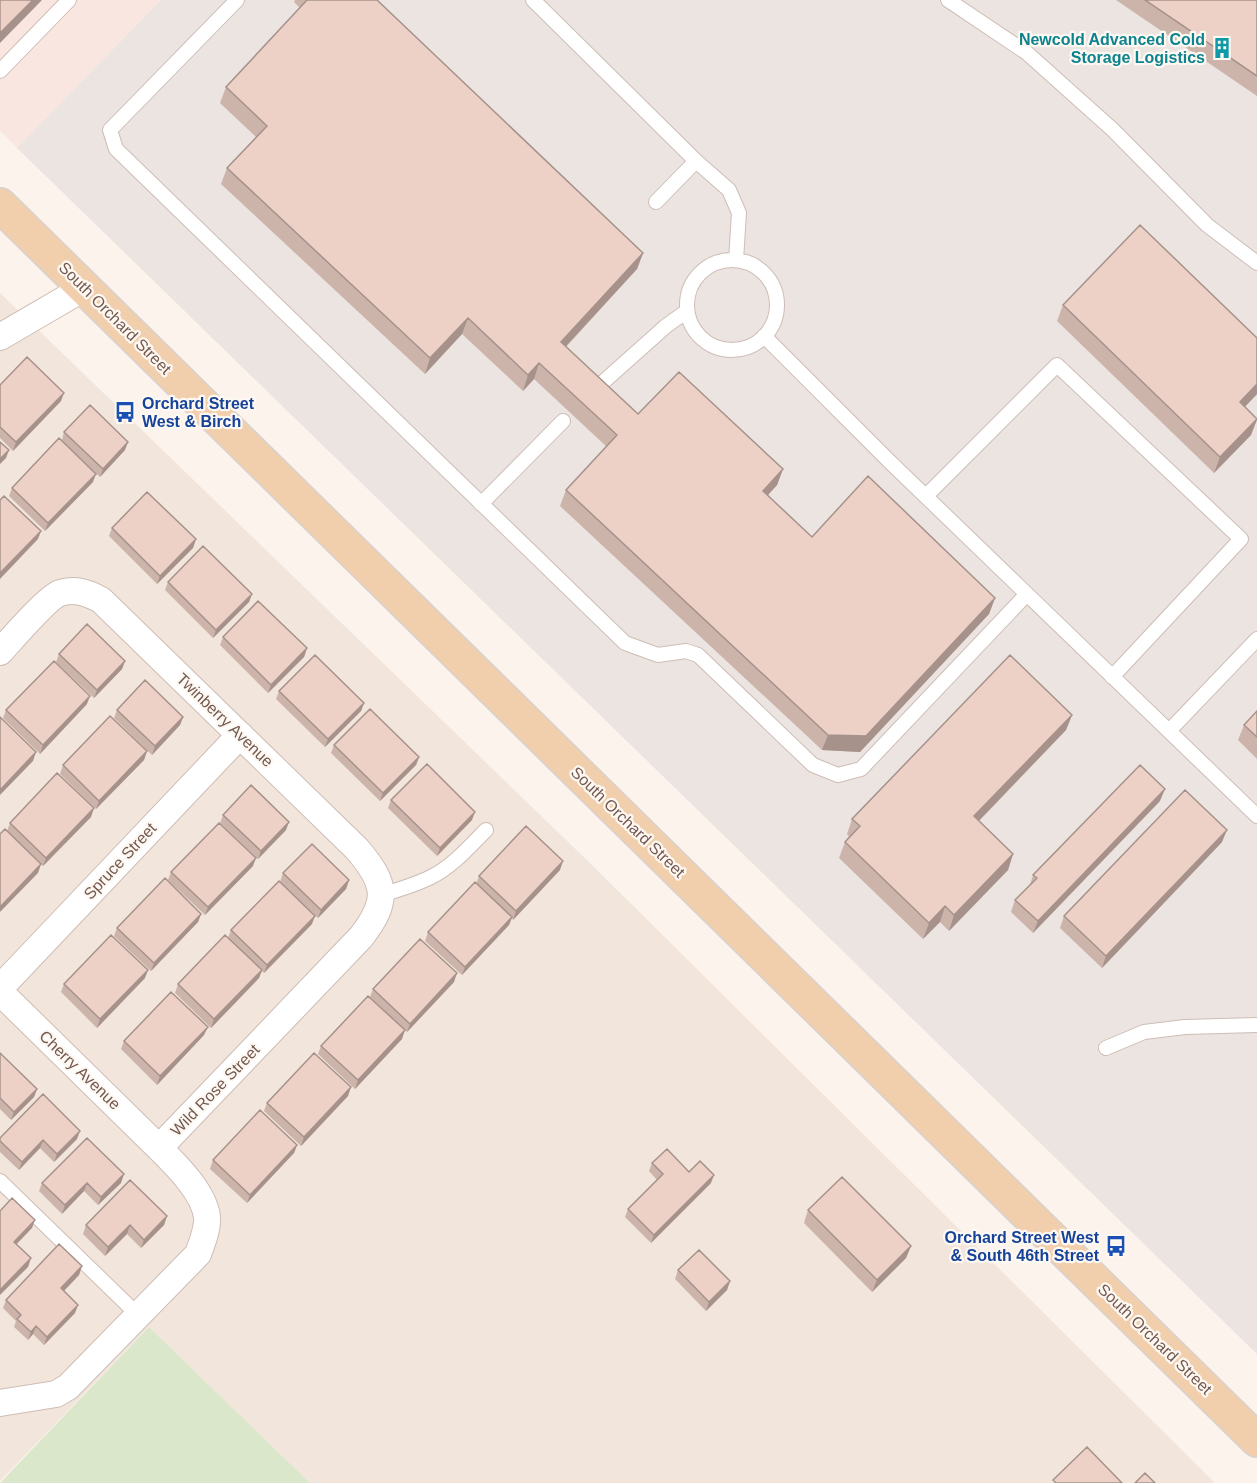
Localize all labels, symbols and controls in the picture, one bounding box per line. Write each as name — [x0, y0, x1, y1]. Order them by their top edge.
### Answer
place label: Newcold Advanced Cold Storage Logistics — [1019, 31, 1205, 66]
building icon: Newcold Advanced Cold Storage Logistics — [1210, 36, 1234, 60]
street label: South Orchard Street — [56, 259, 175, 378]
place label: Orchard Street West & Birch — [142, 395, 255, 430]
bus stop icon: Orchard Street West & Birch — [113, 400, 137, 424]
street label: Twinberry Avenue — [173, 670, 277, 770]
street label: South Orchard Street — [568, 763, 689, 881]
street label: Spruce Street — [80, 819, 160, 903]
street label: Cherry Avenue — [36, 1027, 124, 1113]
street label: Wild Rose Street — [167, 1041, 263, 1139]
place label: Orchard Street West & South 46th Street — [945, 1229, 1100, 1264]
bus stop icon: Orchard Street West & South 46th Street — [1104, 1234, 1128, 1258]
street label: South Orchard Street — [1095, 1280, 1216, 1398]

